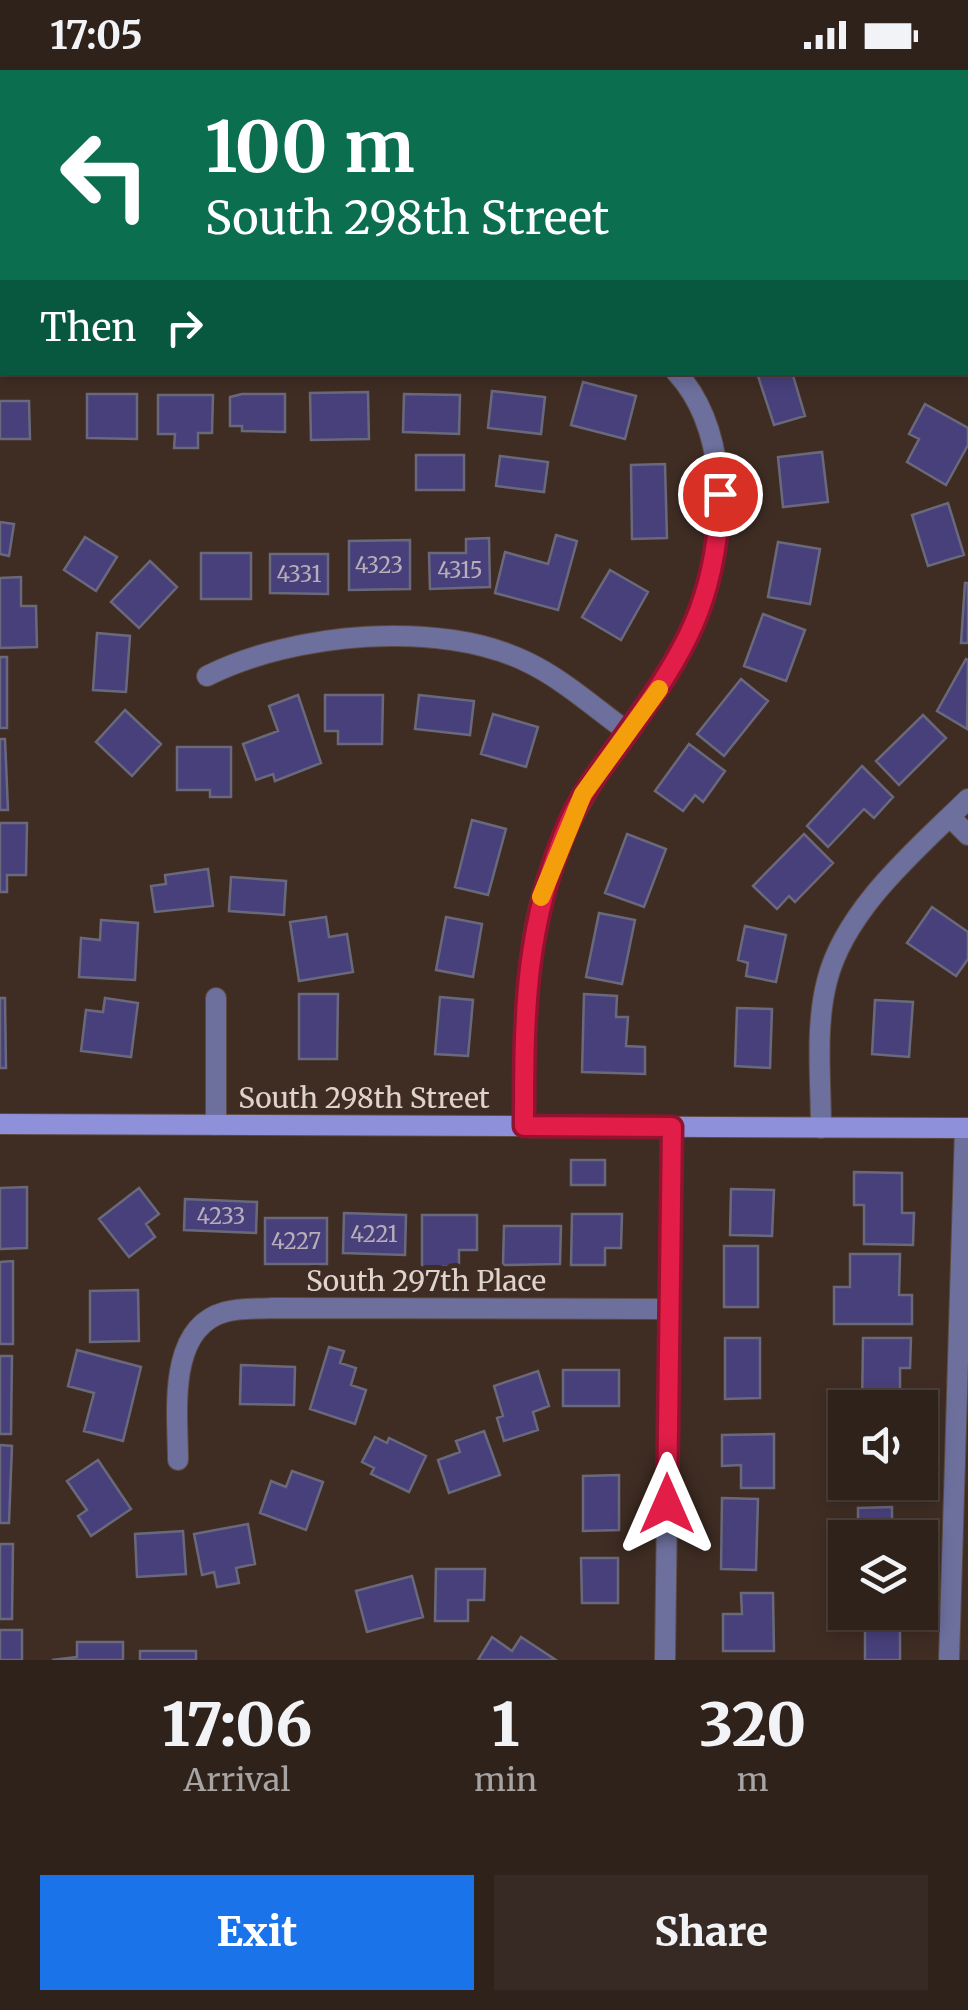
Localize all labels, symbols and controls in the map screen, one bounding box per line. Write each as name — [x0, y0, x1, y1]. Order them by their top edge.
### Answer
text: 17:05 — [50, 12, 143, 59]
text: 100 m — [205, 103, 415, 191]
icon: left — [40, 110, 170, 240]
text: South 298th Street — [205, 190, 609, 246]
icon: right — [157, 300, 212, 355]
text: Then — [40, 304, 137, 351]
pin — [678, 452, 763, 537]
icon: arrive — [693, 467, 748, 522]
house number: 4323 — [355, 551, 403, 579]
house number: 4315 — [437, 556, 483, 584]
house number: 4331 — [277, 560, 321, 588]
street label: South 298th Street — [238, 1080, 490, 1116]
house number: 4233 — [197, 1202, 245, 1230]
house number: 4221 — [350, 1220, 398, 1248]
house number: 4227 — [271, 1227, 321, 1255]
street label: South 297th Place — [306, 1263, 546, 1299]
map controls — [828, 1390, 938, 1630]
button: sound — [828, 1390, 938, 1500]
position arrow — [615, 1452, 719, 1556]
button: layers — [828, 1520, 938, 1630]
text: 17:06 — [162, 1687, 312, 1762]
text: 1 — [492, 1687, 520, 1762]
text: 320 — [699, 1687, 806, 1762]
text: Arrival — [184, 1760, 290, 1800]
text: min — [474, 1760, 537, 1800]
text: m — [737, 1760, 769, 1800]
button: Exit — [40, 1875, 474, 1990]
button: Share — [494, 1875, 928, 1990]

